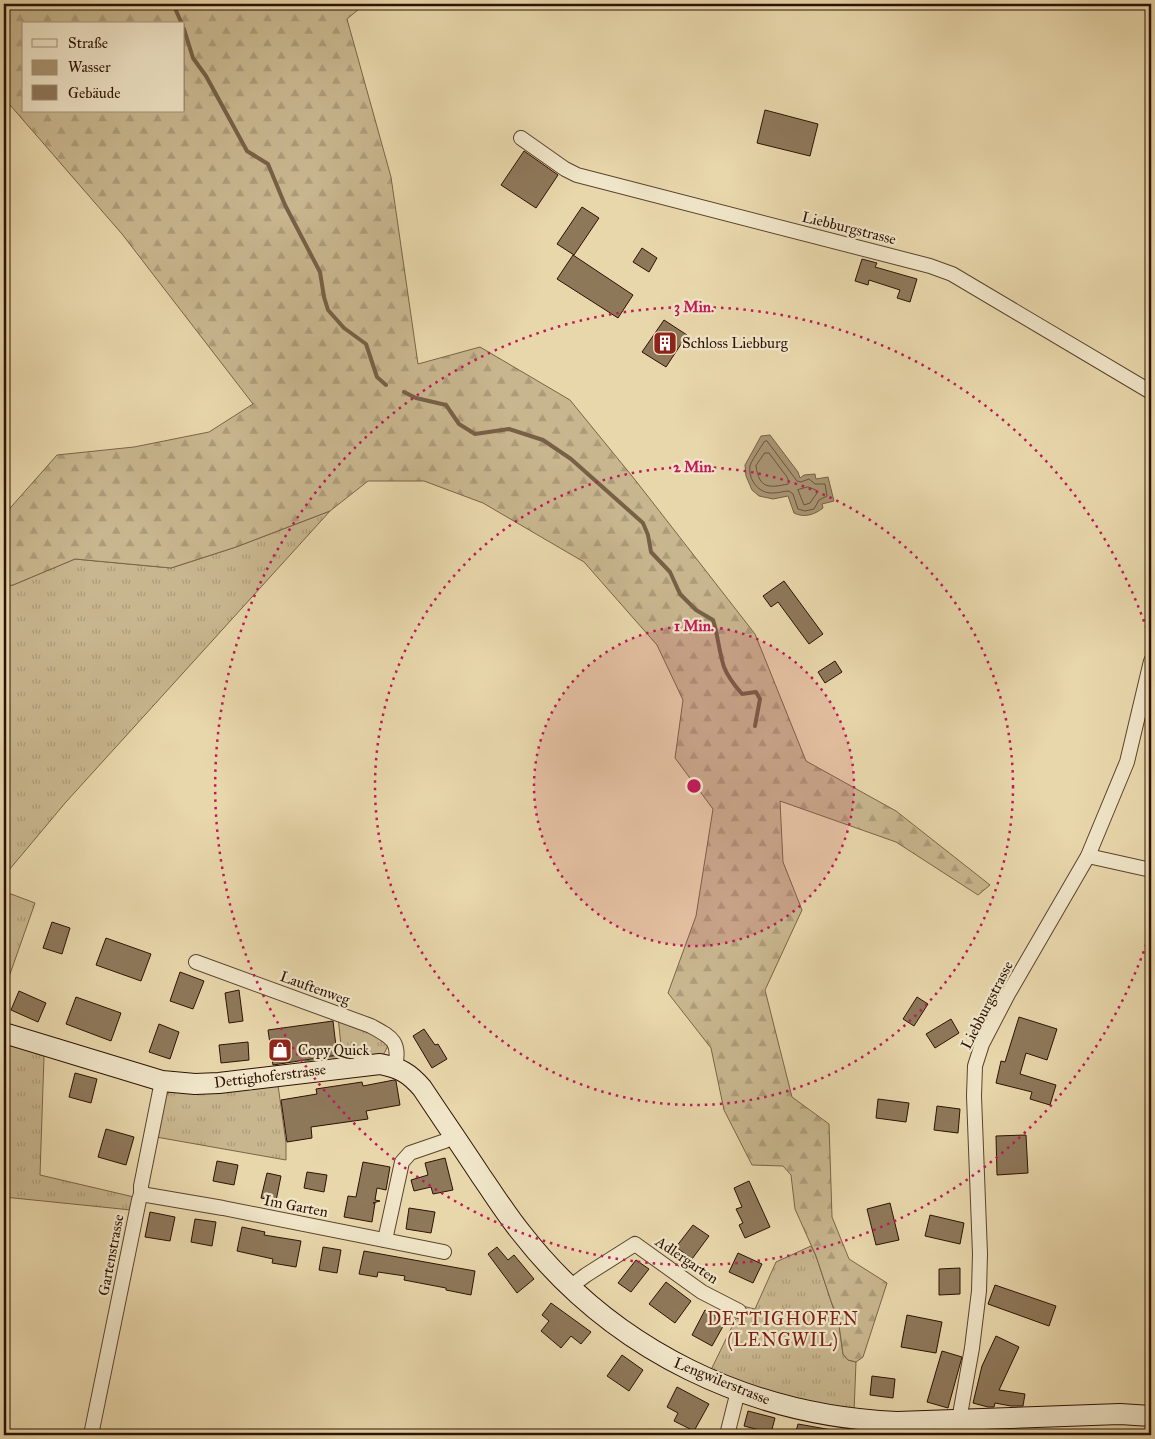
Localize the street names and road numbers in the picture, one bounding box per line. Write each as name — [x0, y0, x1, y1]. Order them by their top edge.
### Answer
street label: Liebburgstrasse — [800, 208, 898, 248]
street label: Liebburgstrasse — [957, 958, 1017, 1052]
street label: Lauftenweg — [278, 967, 353, 1009]
street label: Dettighoferstrasse — [213, 1060, 327, 1092]
street label: Im Garten — [262, 1191, 330, 1221]
street label: Gartenstrasse — [94, 1213, 128, 1297]
street label: Adlergarten — [651, 1232, 722, 1288]
street label: Lengwilerstrasse — [671, 1353, 773, 1409]

